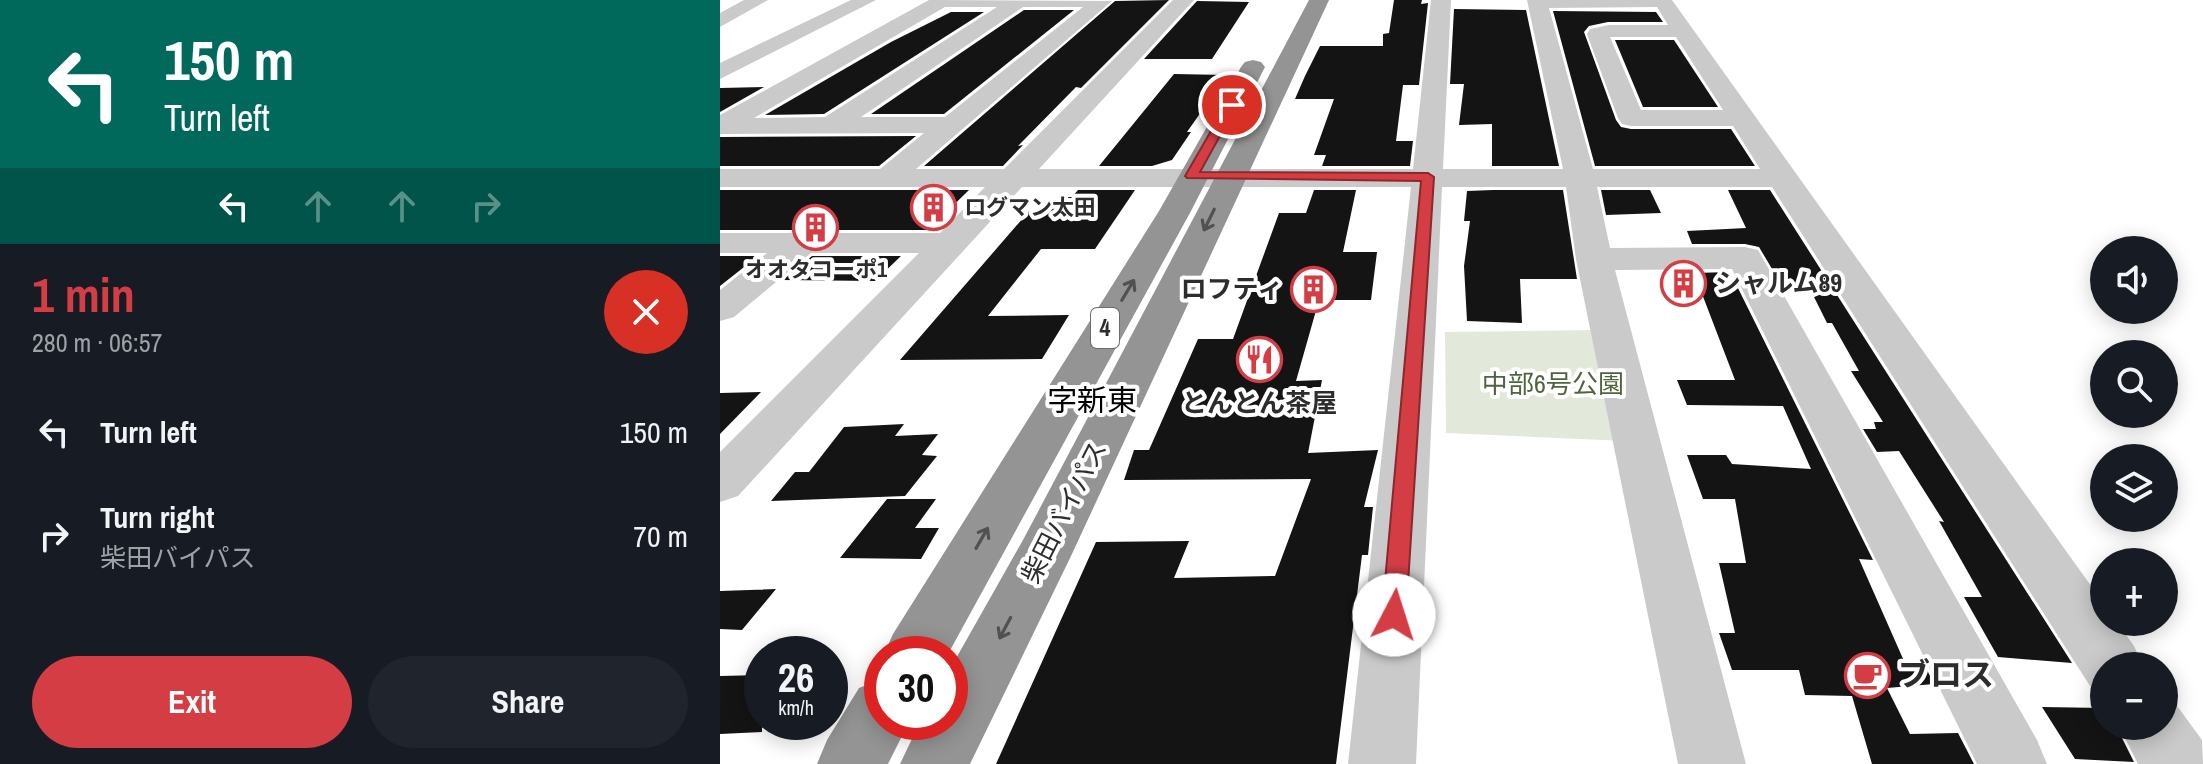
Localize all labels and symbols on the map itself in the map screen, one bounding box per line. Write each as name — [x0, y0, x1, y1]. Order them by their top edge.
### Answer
pin — [1198, 71, 1266, 139]
building icon: ログマン太田 — [909, 183, 957, 231]
place label: ログマン太田 — [964, 192, 1096, 222]
building icon: オオタコーポ1 — [792, 204, 840, 252]
one-way arrow — [1200, 207, 1216, 231]
place label: オオタコーポ1 — [745, 254, 888, 284]
building icon: シャルム89 — [1660, 259, 1708, 307]
building icon: ロフティ — [1290, 265, 1338, 313]
place label: シャルム89 — [1715, 265, 1842, 300]
place label: ロフティ — [1181, 271, 1283, 306]
one-way arrow — [1120, 279, 1136, 302]
road number: 4 — [1091, 308, 1119, 348]
restaurant icon: とんとん茶屋 — [1235, 336, 1283, 384]
park label: 中部6号公園 — [1482, 366, 1624, 401]
district label: 字新東 — [1047, 380, 1137, 420]
place label: とんとん茶屋 — [1181, 385, 1337, 420]
street label: 柴田バイパス — [1013, 435, 1114, 589]
one-way arrow — [974, 527, 990, 550]
position arrow — [1352, 573, 1436, 657]
one-way arrow — [997, 615, 1013, 639]
speed limit sign: 30 — [864, 636, 968, 740]
cafe icon: ブロス — [1843, 651, 1891, 699]
place label: ブロス — [1898, 653, 1994, 696]

